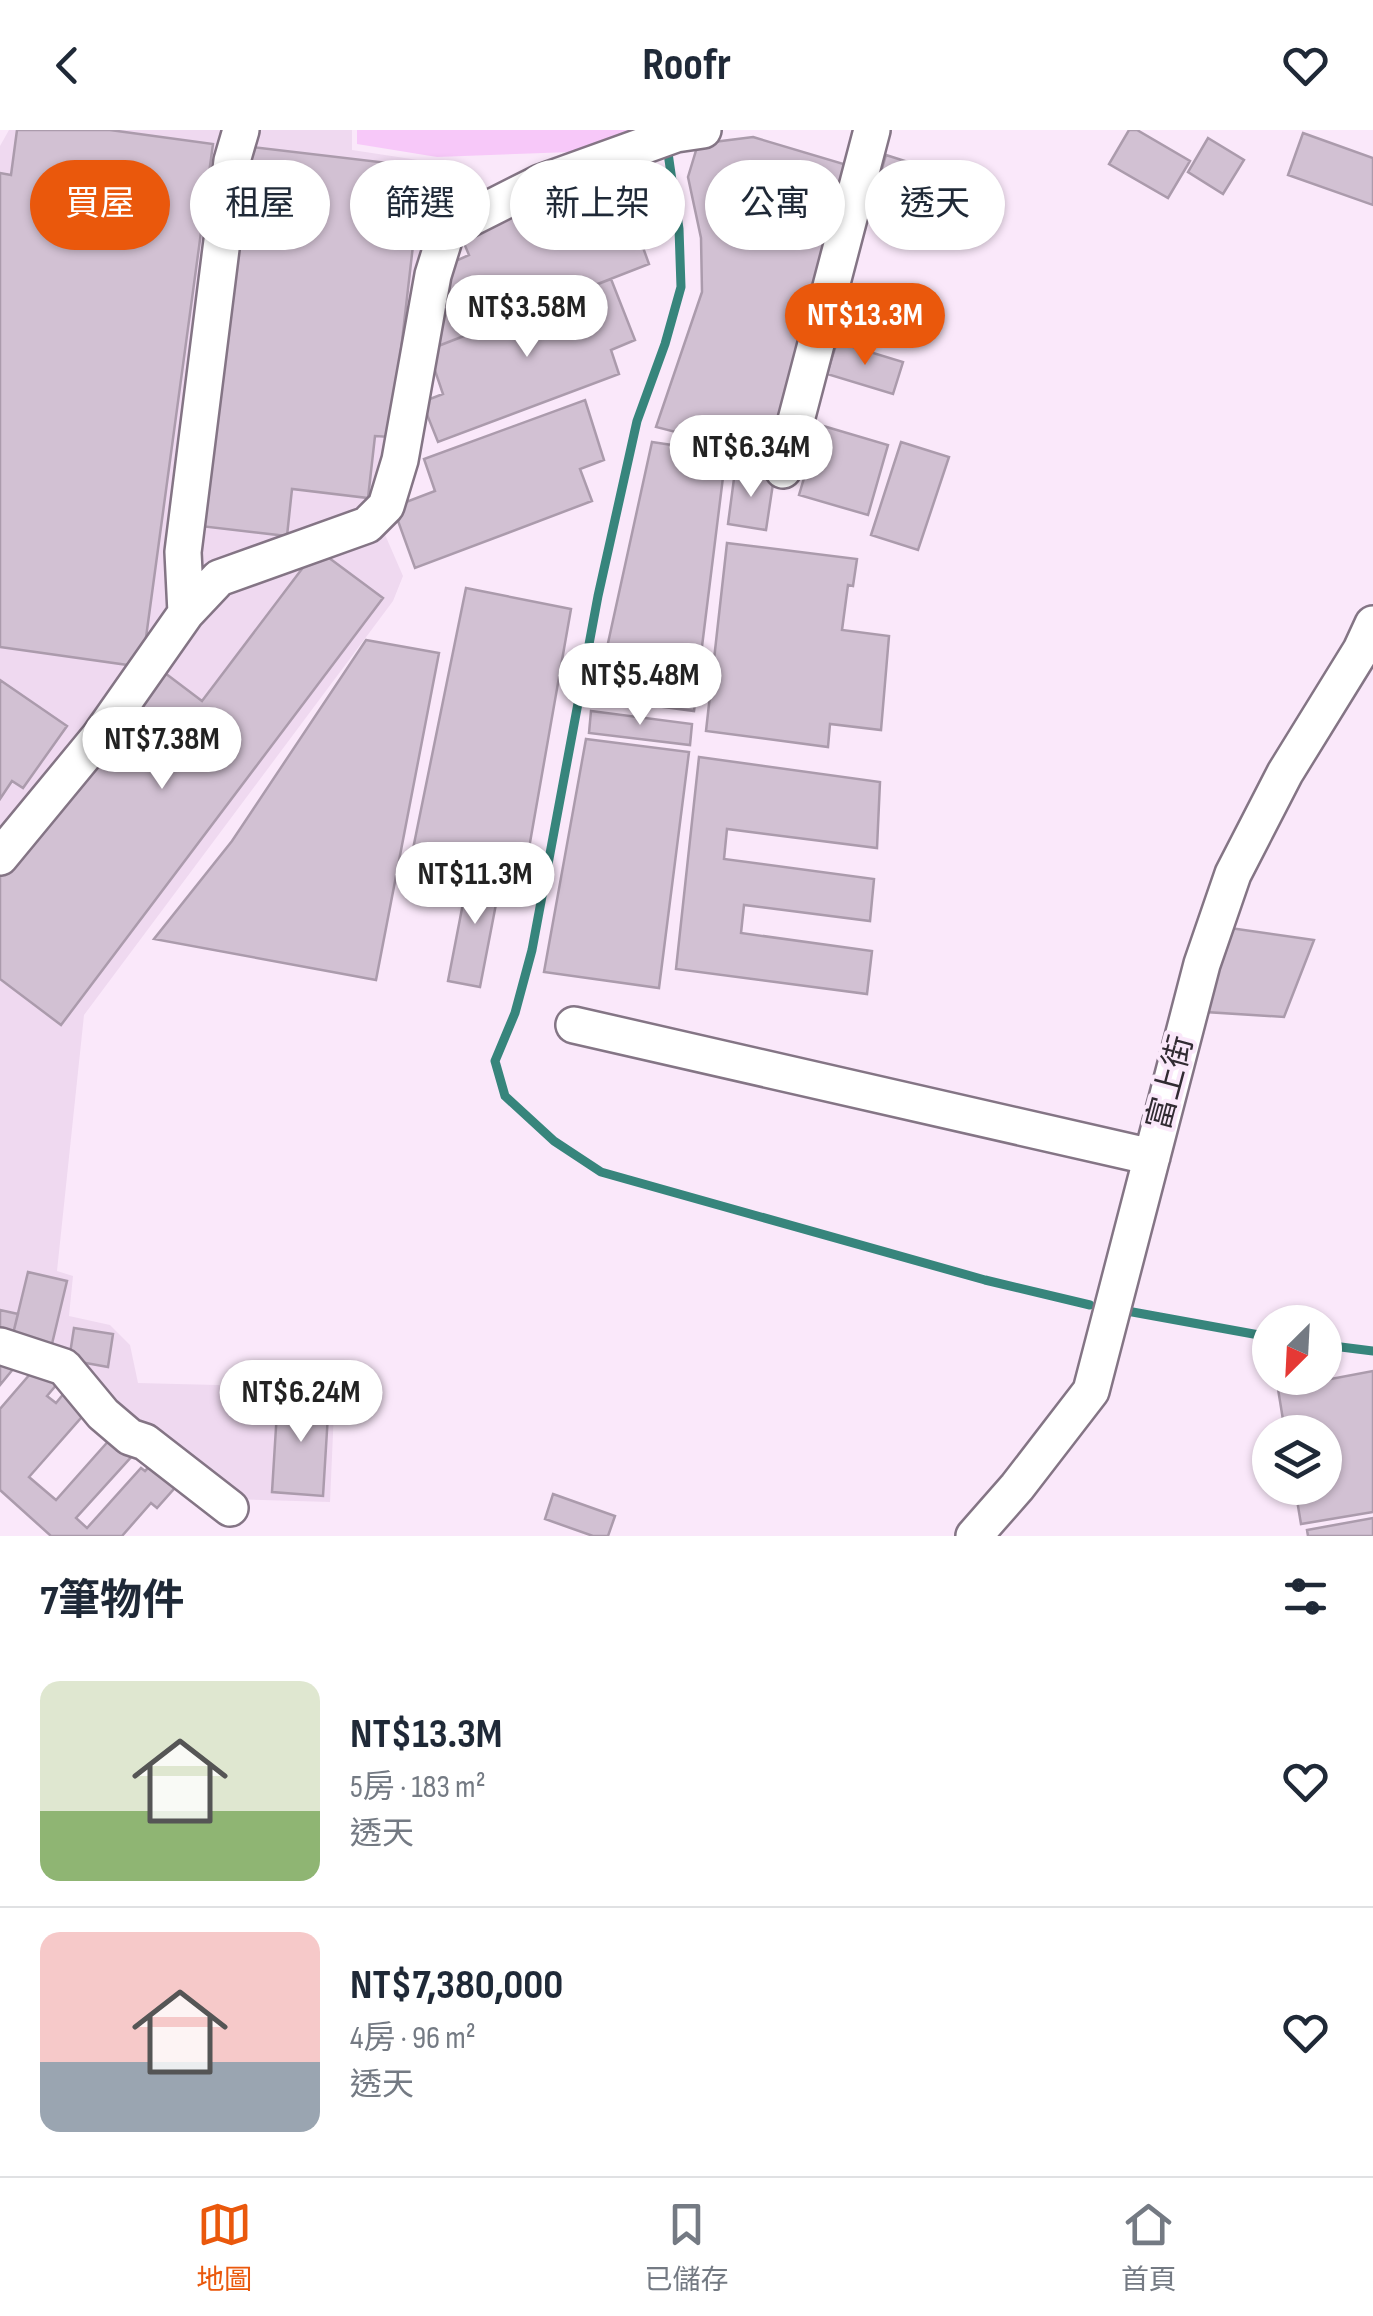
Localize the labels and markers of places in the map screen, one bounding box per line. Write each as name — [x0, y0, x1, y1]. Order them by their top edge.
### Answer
pin: NT$3.58M — [424, 275, 630, 360]
pin: NT$13.3M — [762, 283, 968, 368]
pin: NT$6.34M — [648, 415, 854, 500]
pin: NT$5.48M — [537, 643, 743, 728]
pin: NT$7.38M — [59, 707, 265, 792]
pin: NT$11.3M — [372, 842, 578, 927]
pin: NT$6.24M — [198, 1360, 404, 1445]

